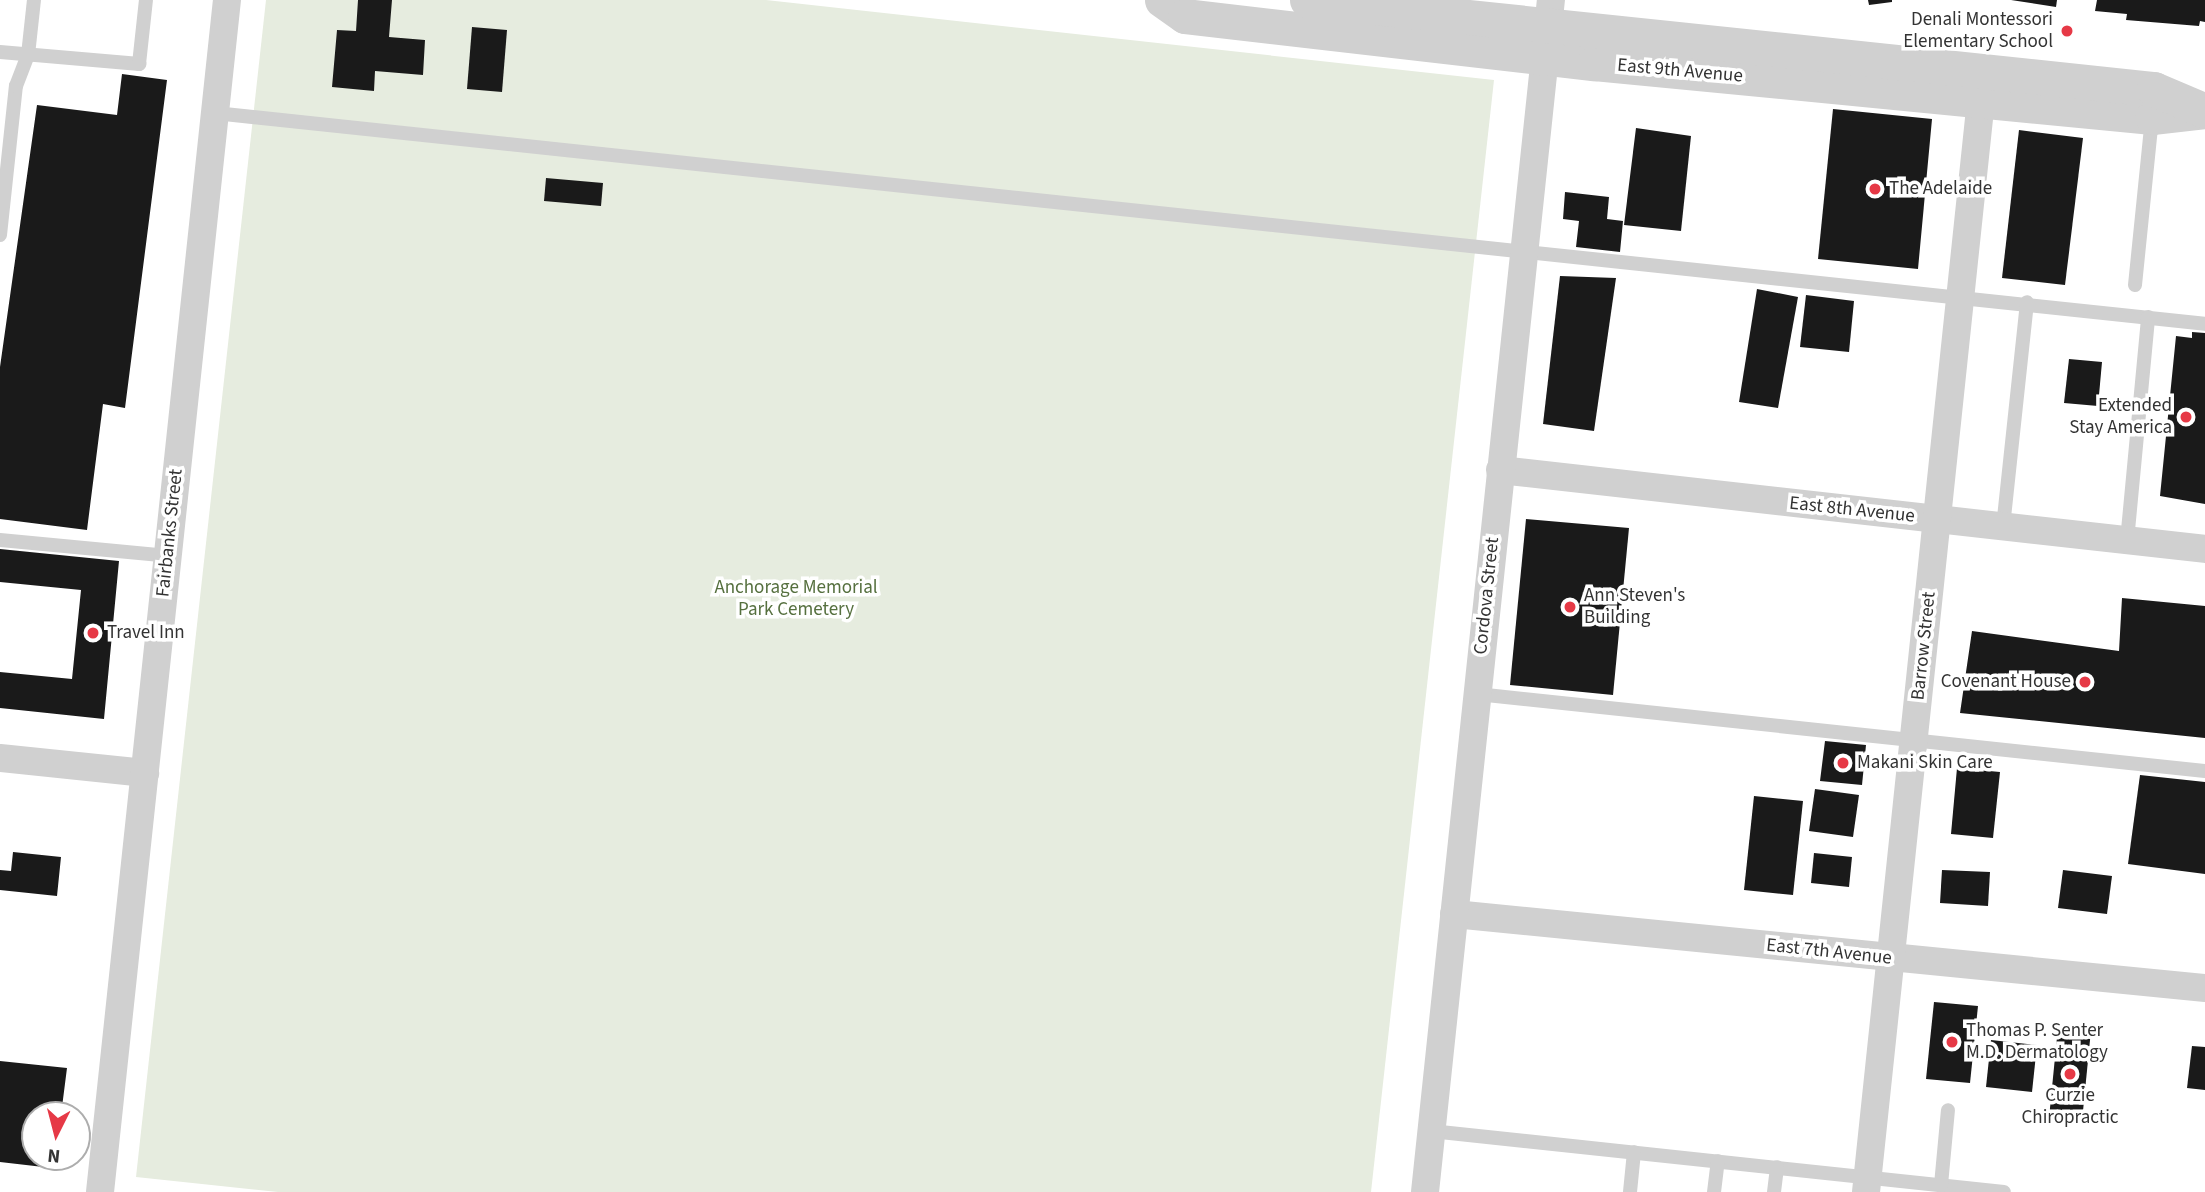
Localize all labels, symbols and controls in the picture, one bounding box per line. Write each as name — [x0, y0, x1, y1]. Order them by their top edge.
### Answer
place label: Denali Montessori Elementary School — [1903, 9, 2053, 53]
marker: Denali Montessori Elementary School — [2059, 23, 2075, 39]
street label: East 9th Avenue — [1616, 54, 1744, 88]
place label: The Adelaide — [1889, 178, 1992, 200]
marker: The Adelaide — [1867, 181, 1883, 197]
place label: Extended Stay America — [2069, 395, 2172, 439]
marker: Extended Stay America — [2178, 409, 2194, 425]
street label: Fairbanks Street — [152, 468, 188, 598]
street label: East 8th Avenue — [1788, 492, 1916, 528]
street label: Cordova Street — [1470, 536, 1504, 656]
park label: Anchorage Memorial Park Cemetery — [714, 577, 878, 621]
place label: Ann Steven's Building — [1584, 585, 1685, 629]
street label: Barrow Street — [1907, 591, 1941, 701]
marker: Ann Steven's Building — [1562, 599, 1578, 615]
place label: Travel Inn — [107, 622, 185, 644]
marker: Travel Inn — [85, 625, 101, 641]
place label: Covenant House — [1941, 671, 2071, 693]
marker: Covenant House — [2077, 674, 2093, 690]
place label: Makani Skin Care — [1857, 752, 1993, 774]
marker: Makani Skin Care — [1835, 755, 1851, 771]
street label: East 7th Avenue — [1765, 934, 1893, 970]
place label: Thomas P. Senter M.D. Dermatology — [1966, 1020, 2108, 1064]
marker: Thomas P. Senter M.D. Dermatology — [1944, 1034, 1960, 1050]
marker: Curzie Chiropractic — [2062, 1066, 2078, 1082]
place label: Curzie Chiropractic — [2021, 1085, 2119, 1129]
north arrow — [21, 1101, 91, 1171]
text: N — [46, 1141, 62, 1169]

